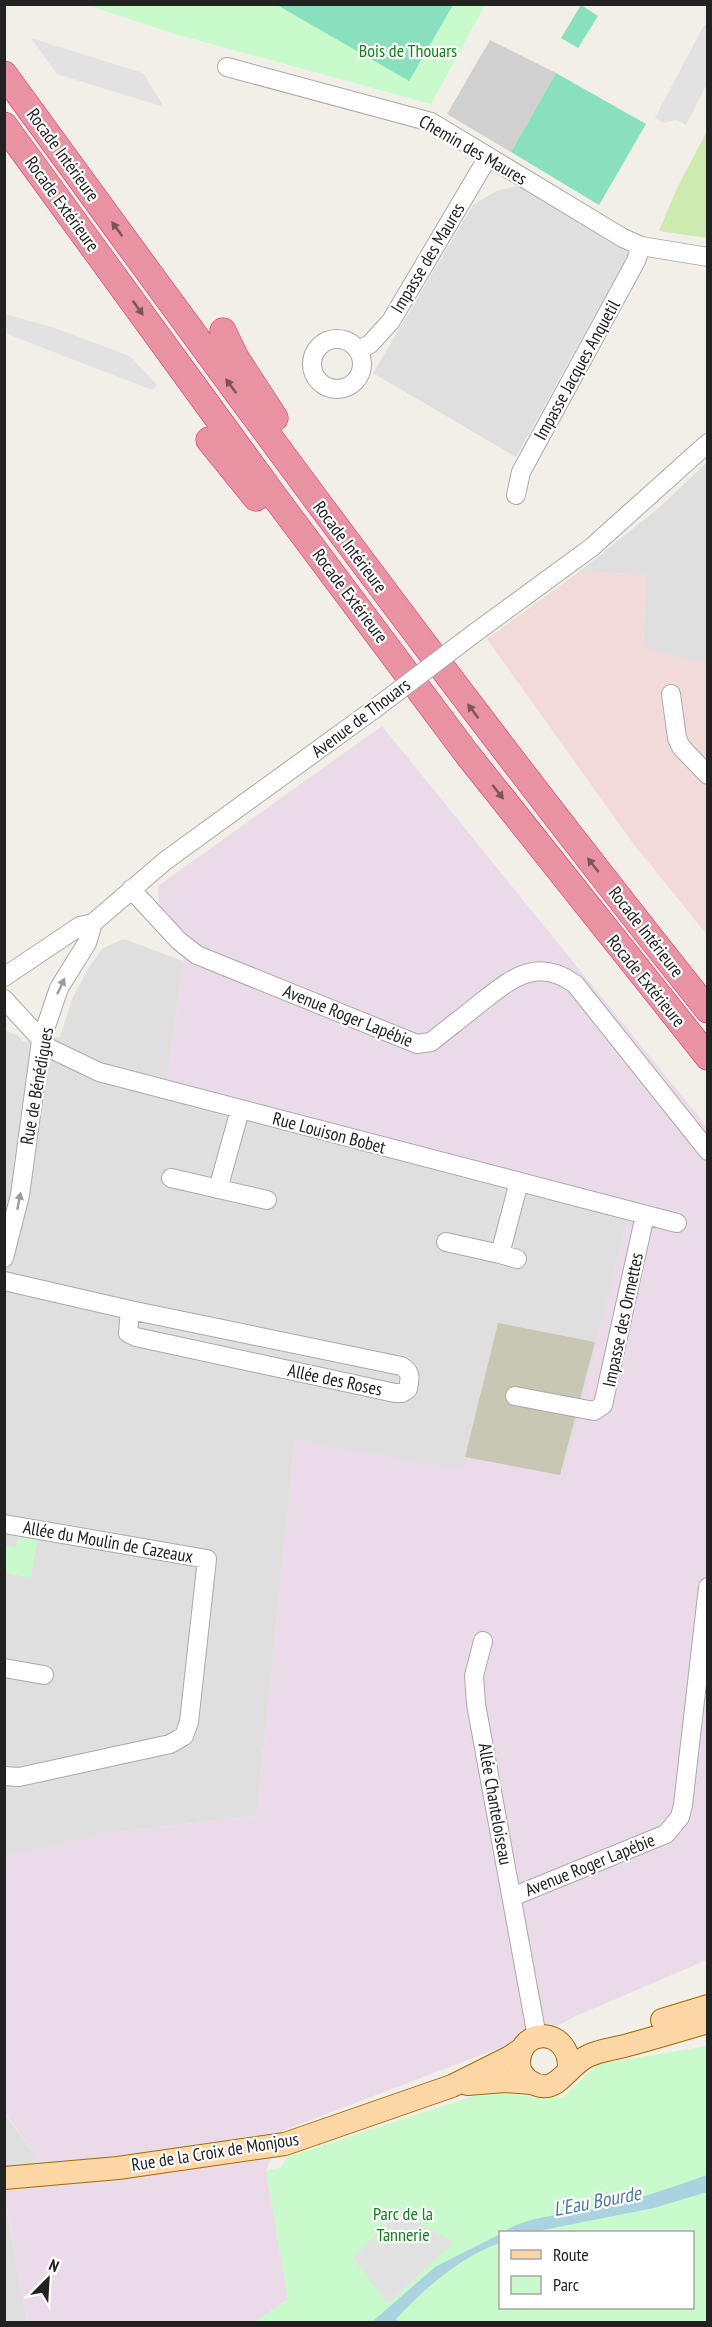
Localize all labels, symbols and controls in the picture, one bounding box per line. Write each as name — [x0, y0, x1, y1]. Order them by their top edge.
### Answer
park label: Bois de Thouars — [359, 39, 457, 62]
street label: Rocade Intérieure — [22, 104, 105, 206]
street label: Chemin des Maures — [415, 109, 531, 190]
street label: Rocade Extérieure — [20, 152, 105, 256]
street label: Impasse des Maures — [386, 198, 469, 317]
one-way arrow — [111, 221, 123, 236]
street label: Impasse Jacques Anquetil — [528, 295, 625, 444]
one-way arrow — [132, 299, 144, 315]
one-way arrow — [225, 379, 237, 395]
street label: Rocade Intérieure — [308, 496, 392, 597]
street label: Rocade Extérieure — [307, 544, 393, 647]
street label: Avenue de Thouars — [307, 673, 415, 762]
one-way arrow — [467, 703, 480, 719]
one-way arrow — [491, 785, 503, 800]
one-way arrow — [586, 857, 599, 873]
street label: Rocade Intérieure — [604, 882, 689, 982]
street label: Rocade Extérieure — [602, 930, 691, 1032]
one-way arrow — [57, 977, 66, 994]
street label: Avenue Roger Lapébie — [280, 979, 416, 1052]
street label: Rue de Bénédigues — [15, 1025, 58, 1146]
street label: Rue Louison Bobet — [270, 1106, 388, 1159]
one-way arrow — [15, 1192, 24, 1211]
street label: Impasse des Ormettes — [597, 1251, 648, 1389]
street label: Allée des Roses — [286, 1358, 384, 1401]
street label: Allée du Moulin de Cazeaux — [21, 1515, 195, 1568]
street label: Allée Chanteloiseau — [473, 1741, 518, 1867]
street label: Avenue Roger Lapébie — [522, 1828, 658, 1901]
street label: Rue de la Croix de Monjous — [130, 2127, 300, 2176]
water label: L'Eau Bourde — [551, 2179, 645, 2222]
park label: Parc de la Tannerie — [373, 2202, 433, 2246]
legend — [499, 2231, 694, 2309]
text: Route — [553, 2243, 589, 2266]
north arrow — [18, 2249, 78, 2309]
text: N — [46, 2254, 62, 2276]
text: Parc — [553, 2273, 580, 2296]

